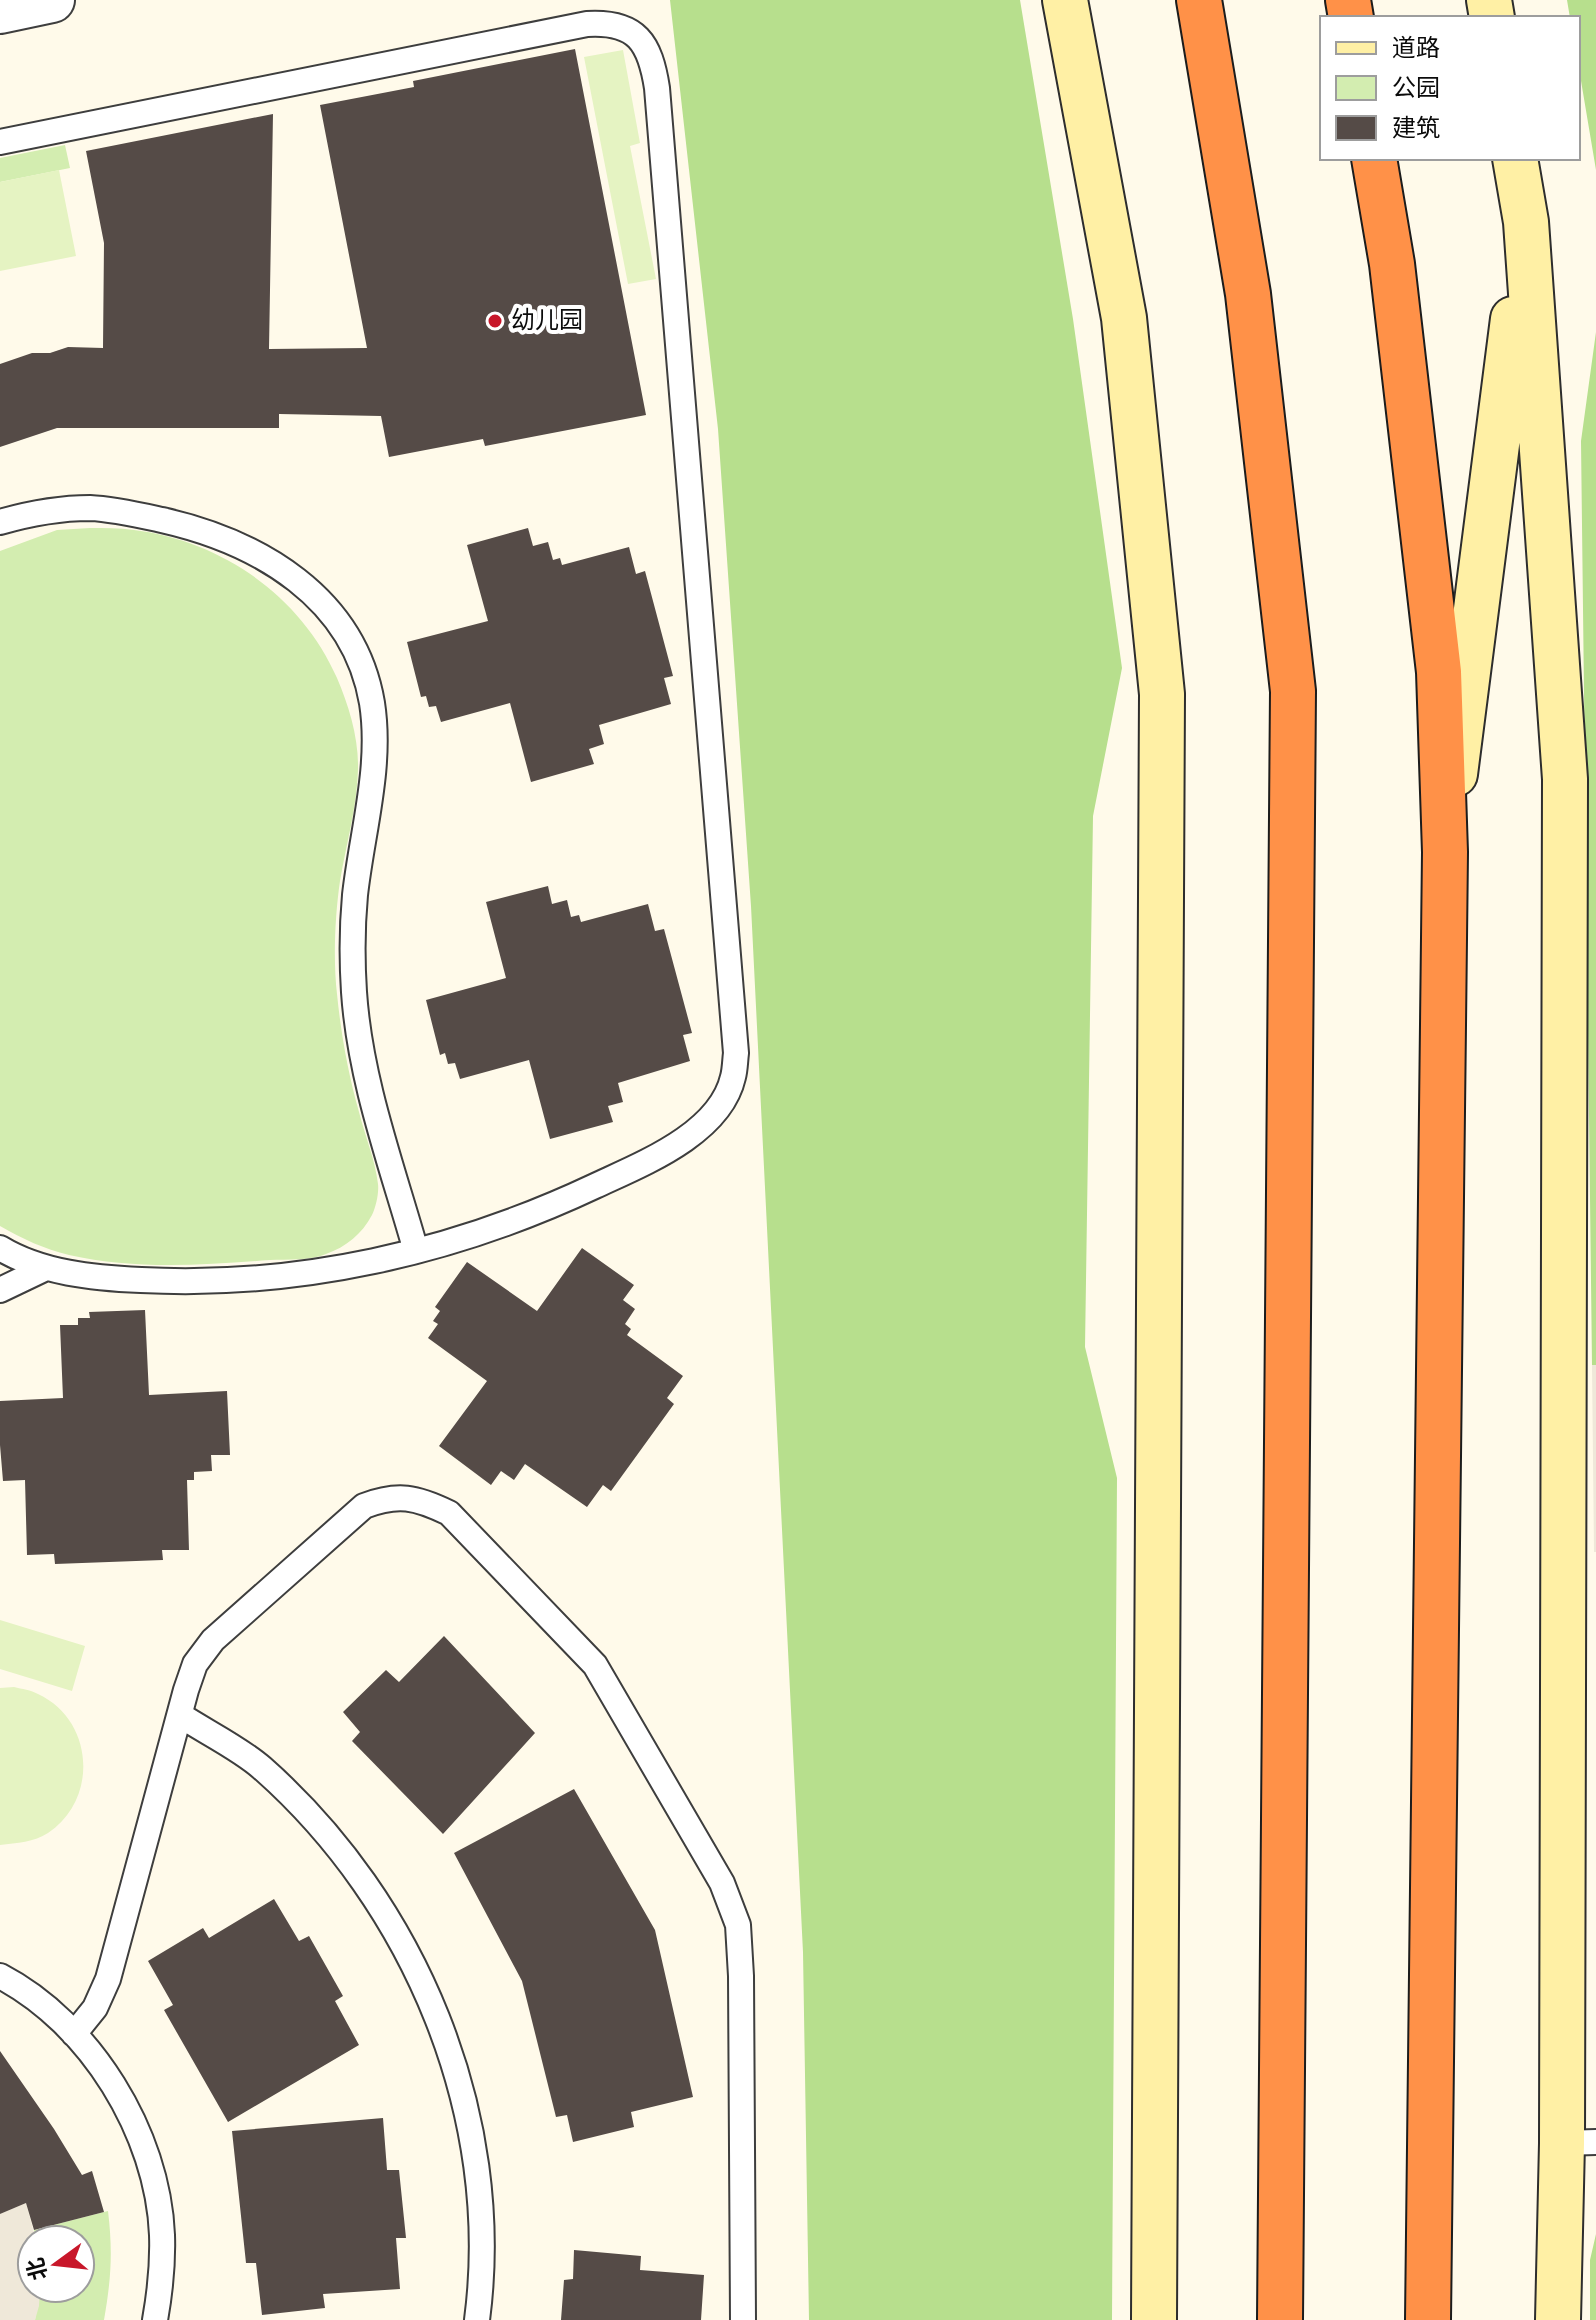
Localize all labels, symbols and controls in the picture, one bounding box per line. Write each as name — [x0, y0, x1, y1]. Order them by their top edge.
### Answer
legend — [1320, 16, 1580, 160]
text: 道路 — [1392, 31, 1440, 67]
text: 公园 — [1392, 71, 1440, 107]
text: 建筑 — [1392, 111, 1440, 147]
place label: 幼儿园 — [511, 303, 583, 339]
marker: 幼儿园 — [486, 312, 504, 330]
north arrow — [16, 2224, 96, 2304]
text: 北 — [19, 2254, 57, 2284]

